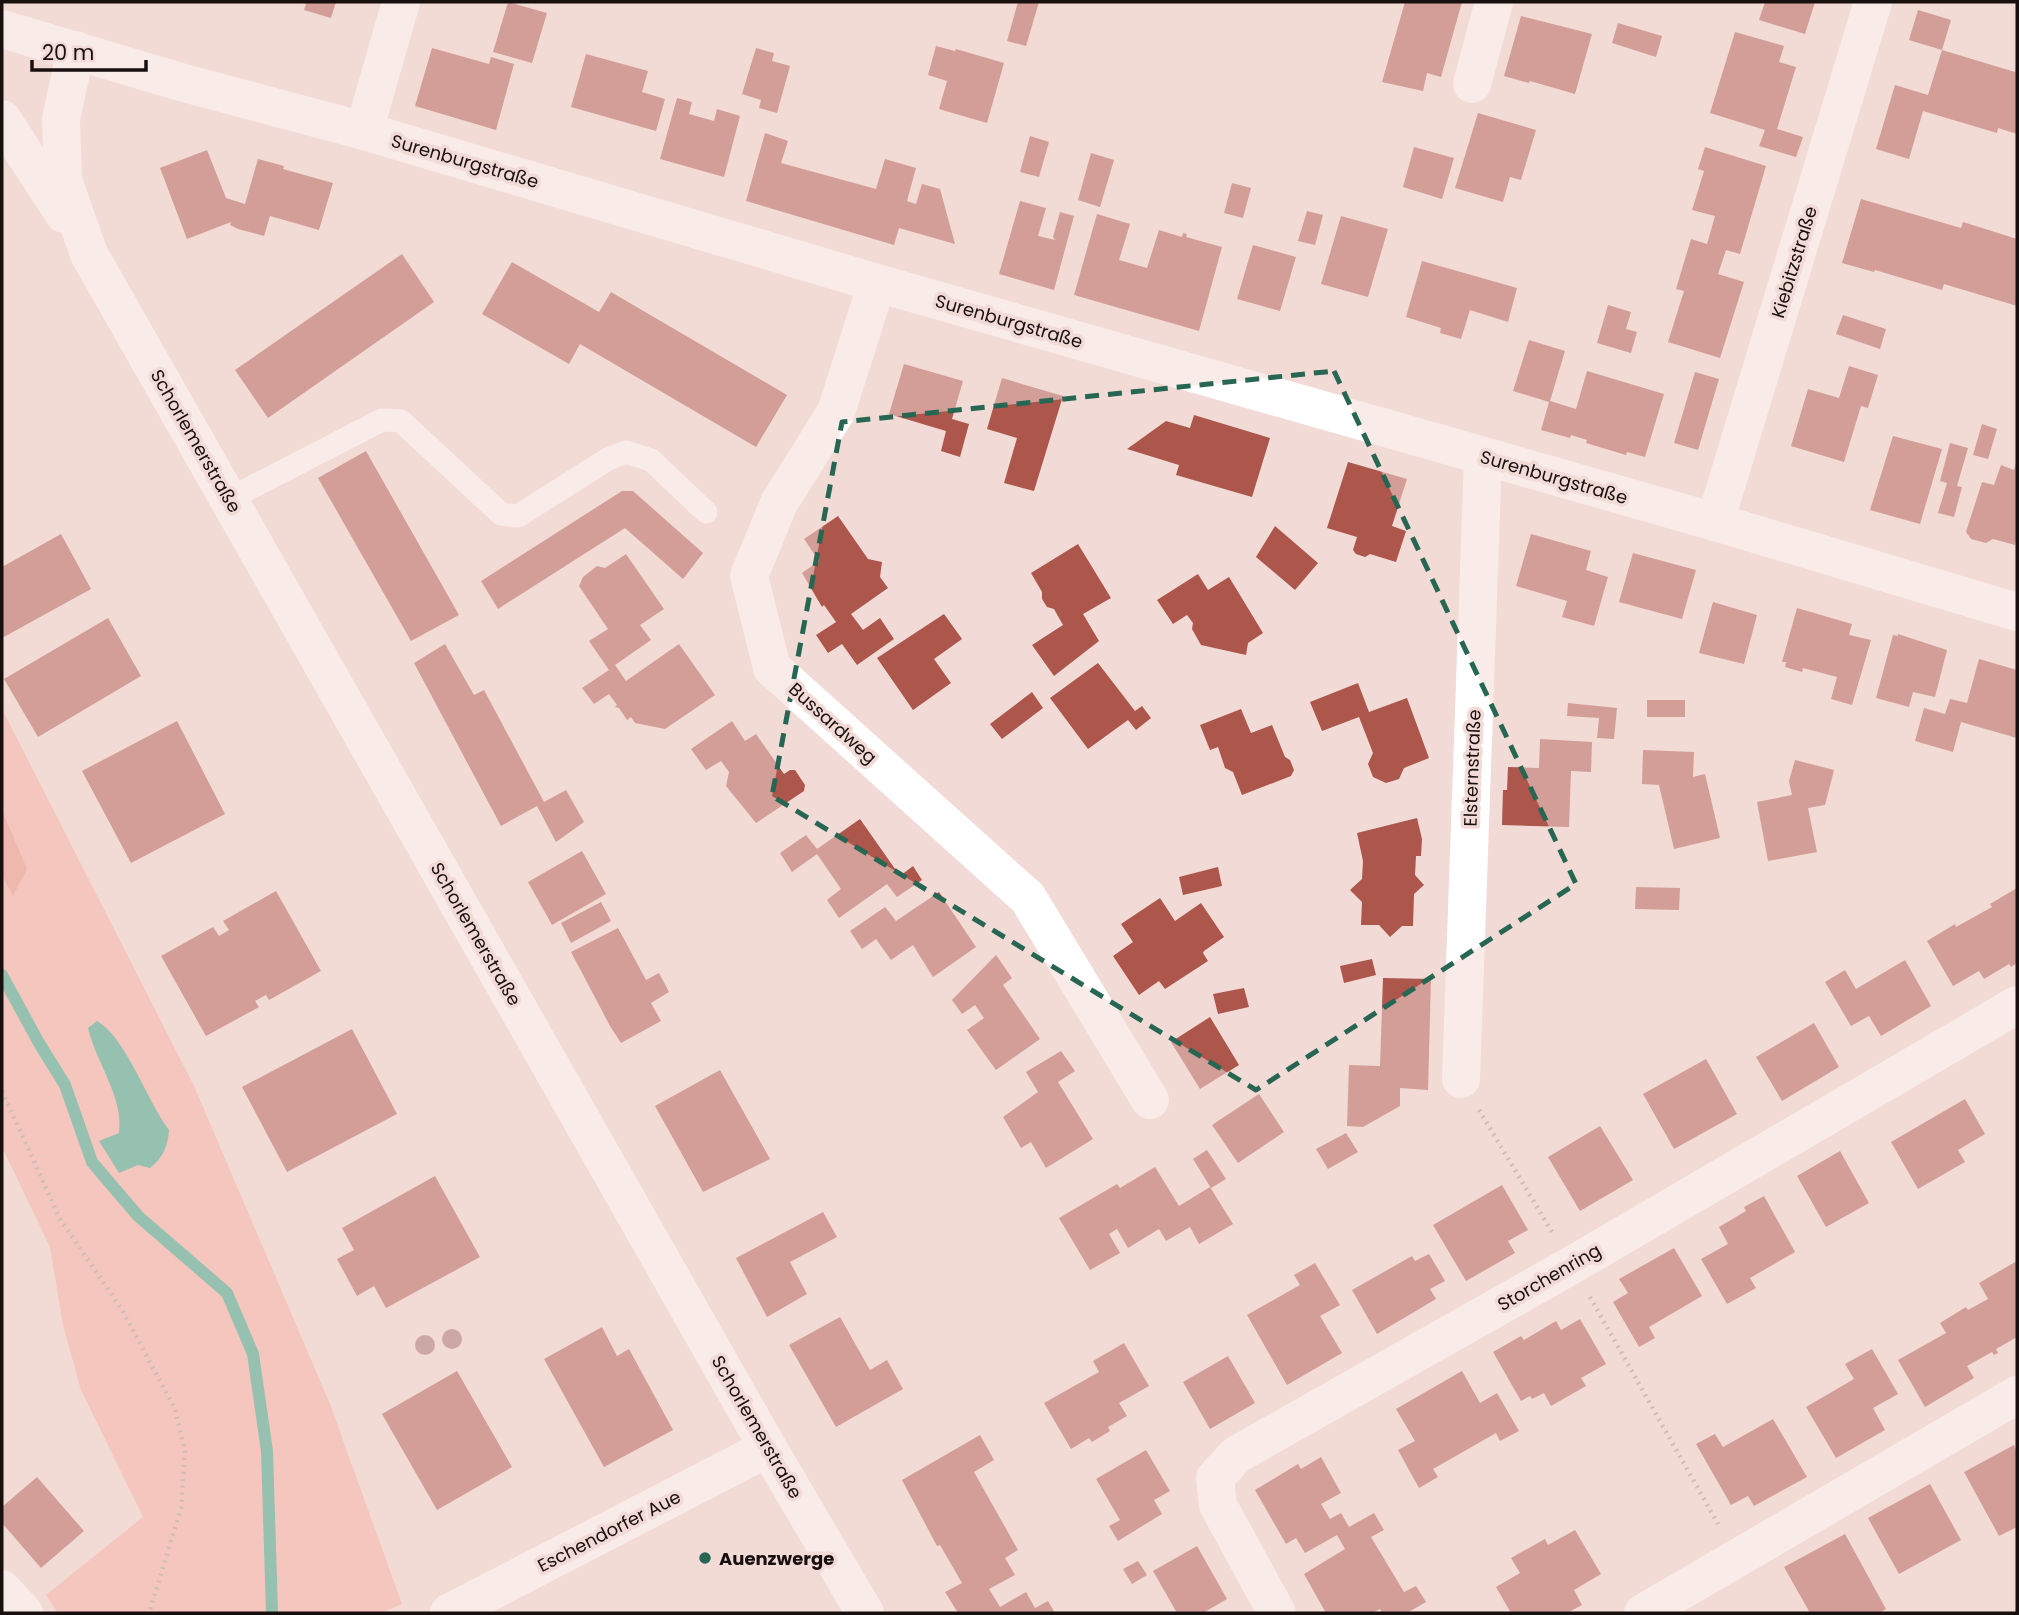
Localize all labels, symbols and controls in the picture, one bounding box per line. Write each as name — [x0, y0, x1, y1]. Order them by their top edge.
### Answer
scale bar — [32, 28, 145, 72]
text: 20 m — [42, 38, 95, 67]
street label: Surenburgstraße — [388, 128, 542, 194]
street label: Kiebitzstraße — [1765, 203, 1823, 321]
street label: Surenburgstraße — [932, 288, 1086, 354]
street label: Schorlemerstraße — [145, 365, 247, 517]
street label: Surenburgstraße — [1477, 444, 1631, 510]
street label: Bussardweg — [784, 677, 882, 769]
street label: Elsternstraße — [1457, 709, 1487, 827]
street label: Schorlemerstraße — [425, 858, 527, 1010]
street label: Storchenring — [1493, 1237, 1605, 1317]
street label: Schorlemerstraße — [706, 1351, 808, 1503]
street label: Eschendorfer Aue — [533, 1484, 685, 1578]
place label: Auenzwerge — [719, 1546, 834, 1571]
marker: Auenzwerge — [697, 1550, 713, 1566]

